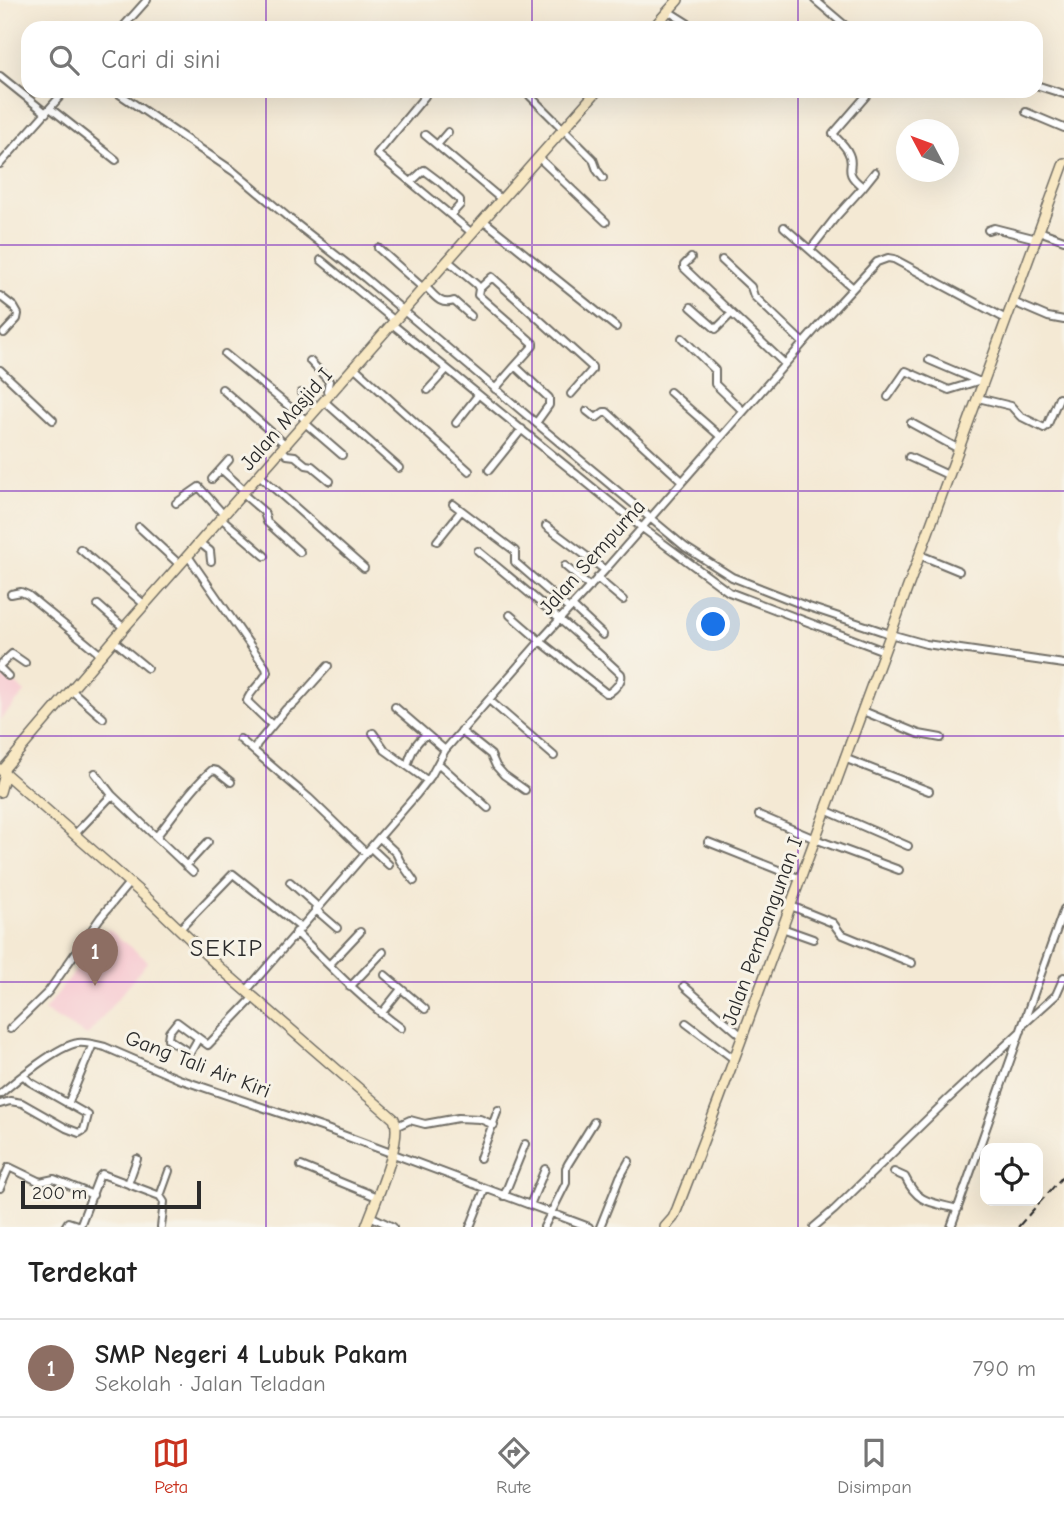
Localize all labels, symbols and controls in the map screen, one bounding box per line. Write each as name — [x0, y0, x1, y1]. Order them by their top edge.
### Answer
search box — [21, 21, 1043, 98]
icon: search — [45, 41, 83, 79]
text: Cari di sini — [101, 45, 221, 75]
north arrow — [896, 119, 959, 182]
street label: Jalan Masjid I — [235, 363, 337, 475]
street label: Jalan Sempurna — [534, 494, 650, 620]
your location — [696, 607, 730, 641]
street label: Jalan Pembangunan I — [717, 834, 807, 1028]
pin: 1 — [72, 928, 118, 986]
district label: SEKIP — [190, 934, 264, 962]
street label: Gang Tali Air Kiri — [122, 1025, 274, 1103]
map controls — [980, 1143, 1043, 1206]
button: locate — [980, 1143, 1043, 1206]
scale bar — [21, 1178, 201, 1210]
text: 200 m — [32, 1182, 87, 1204]
text: Terdekat — [28, 1255, 137, 1290]
text: SMP Negeri 4 Lubuk Pakam — [95, 1340, 408, 1370]
text: 1 — [46, 1355, 56, 1382]
text: 790 m — [972, 1355, 1036, 1382]
text: Sekolah · Jalan Teladan — [95, 1370, 326, 1397]
tab: Peta — [152, 1434, 190, 1498]
tab: Rute — [495, 1434, 533, 1498]
tab: Disimpan — [837, 1434, 912, 1498]

